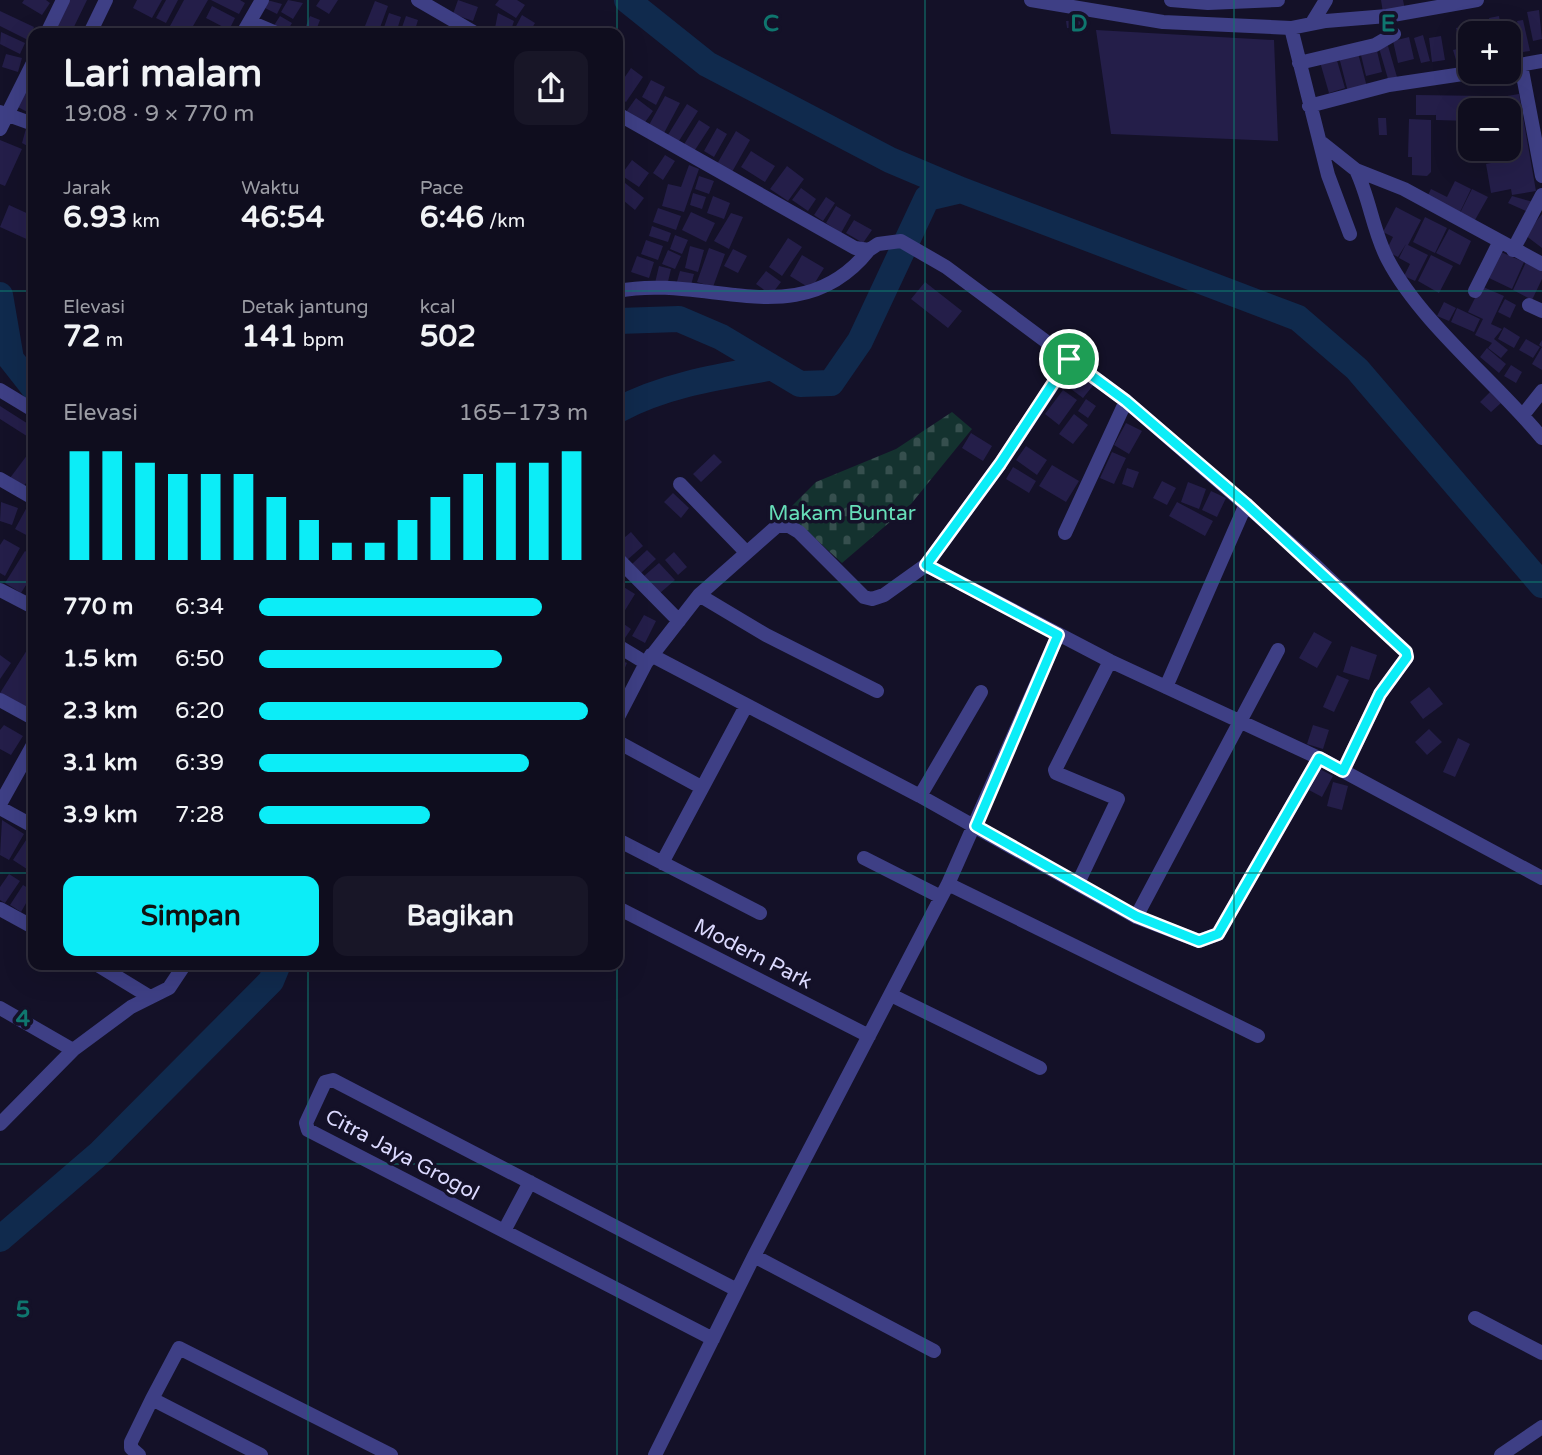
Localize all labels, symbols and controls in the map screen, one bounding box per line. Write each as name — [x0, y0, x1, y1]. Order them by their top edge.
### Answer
text: C — [763, 10, 779, 38]
text: D — [1070, 10, 1088, 38]
text: E — [1381, 10, 1395, 38]
map controls — [1458, 21, 1521, 161]
button: + — [1458, 21, 1521, 84]
text: Lari malam — [63, 51, 262, 97]
button: share — [514, 51, 588, 125]
button: − — [1458, 98, 1521, 161]
text: 19:08 · 9 × 770 m — [63, 100, 254, 128]
text: Jarak — [63, 177, 111, 199]
text: Waktu — [241, 177, 300, 199]
text: Pace — [420, 177, 463, 199]
text: 6.93 — [63, 199, 127, 236]
text: 46:54 — [241, 199, 325, 236]
text: 6:46 — [420, 199, 484, 236]
text: km — [127, 210, 160, 232]
text: /km — [484, 210, 525, 232]
text: Elevasi — [63, 296, 125, 318]
text: Detak jantung — [241, 296, 368, 318]
text: kcal — [420, 296, 455, 318]
text: 72 — [63, 318, 101, 355]
text: 141 — [241, 318, 298, 355]
text: 502 — [420, 318, 476, 355]
text: m — [101, 329, 123, 351]
text: bpm — [298, 329, 344, 351]
pin — [1039, 329, 1099, 389]
icon: arrive — [1050, 340, 1088, 378]
text: Elevasi — [63, 399, 138, 427]
text: 165–173 m — [459, 399, 588, 427]
park label: Makam Buntar — [768, 501, 916, 526]
text: 770 m — [63, 593, 133, 621]
text: 6:34 — [175, 593, 224, 621]
text: 1.5 km — [63, 645, 138, 673]
text: 6:50 — [175, 645, 224, 673]
text: 2.3 km — [63, 697, 138, 725]
text: 6:20 — [175, 697, 224, 725]
text: 3.1 km — [63, 749, 138, 777]
text: 6:39 — [175, 749, 224, 777]
text: 3.9 km — [63, 801, 138, 829]
text: 7:28 — [175, 801, 224, 829]
button: Simpan — [63, 876, 319, 956]
button: Bagikan — [333, 876, 588, 956]
street label: Modern Park — [690, 914, 816, 994]
text: 4 — [16, 1005, 31, 1033]
street label: Citra Jaya Grogol — [321, 1104, 483, 1206]
text: 5 — [16, 1296, 30, 1324]

